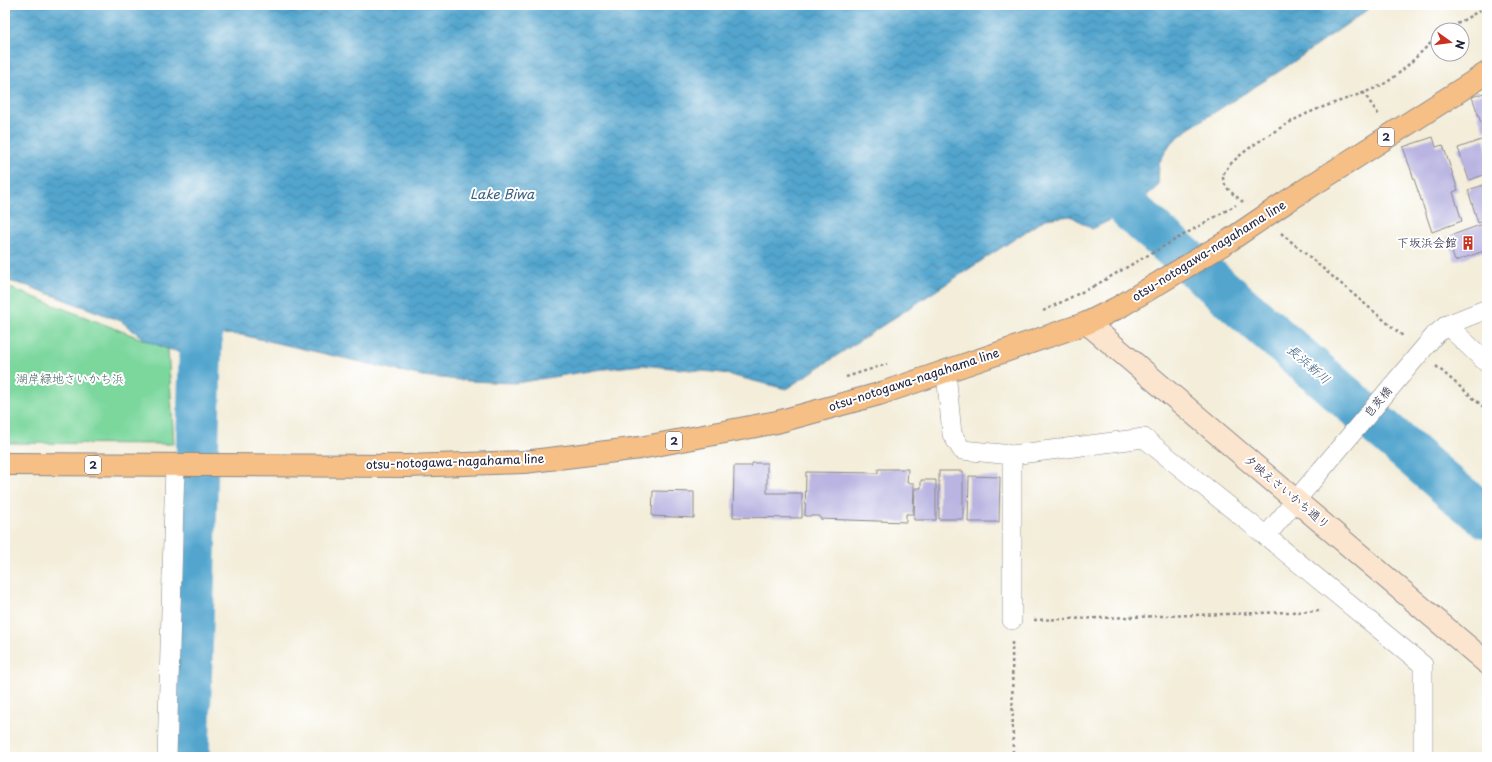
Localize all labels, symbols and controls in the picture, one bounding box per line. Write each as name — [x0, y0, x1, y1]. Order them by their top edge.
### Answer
north arrow — [1430, 22, 1470, 62]
text: N — [1451, 38, 1469, 51]
road number: 2 — [1378, 128, 1394, 146]
water label: Lake Biwa — [470, 184, 535, 203]
street label: otsu-notogawa-nagahama line — [1128, 195, 1289, 305]
place label: 下坂浜会館 — [1397, 233, 1457, 251]
building icon: 下坂浜会館 — [1460, 235, 1476, 251]
water label: 長浜新川 — [1283, 339, 1335, 388]
street label: otsu-notogawa-nagahama line — [826, 343, 1002, 415]
park label: 湖岸緑地さいかち浜 — [16, 369, 124, 387]
street label: 皀莢橋 — [1359, 382, 1396, 421]
road number: 2 — [666, 432, 682, 450]
street label: otsu-notogawa-nagahama line — [365, 449, 545, 473]
street label: 夕映えさいかち通り — [1241, 450, 1334, 533]
road number: 2 — [85, 456, 101, 474]

